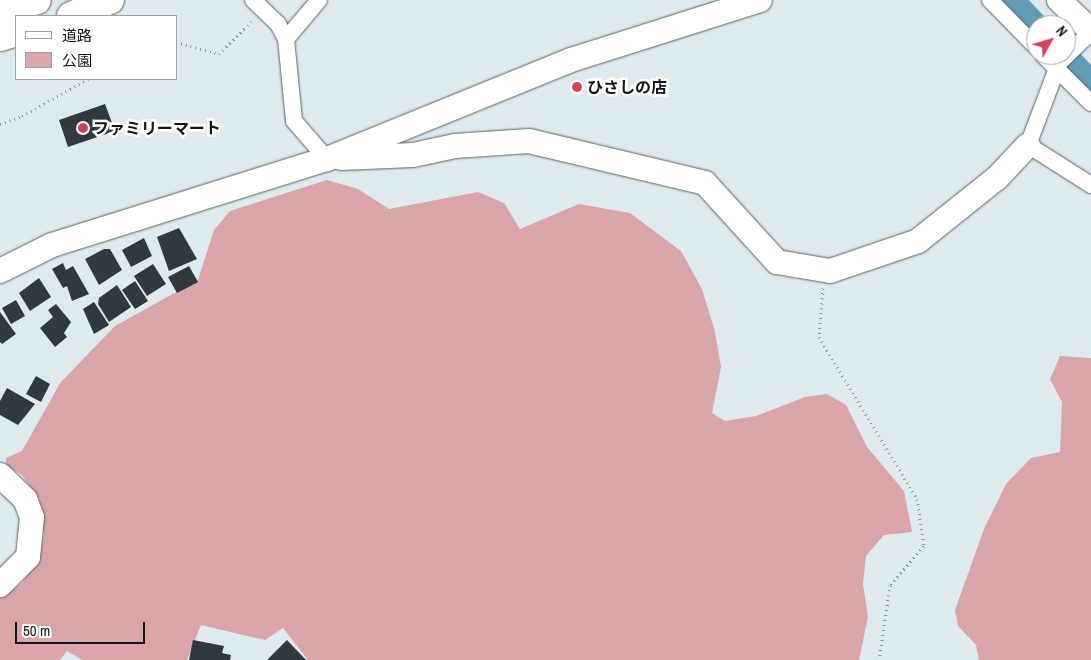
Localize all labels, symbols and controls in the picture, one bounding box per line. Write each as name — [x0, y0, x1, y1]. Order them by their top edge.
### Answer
legend — [15, 15, 178, 80]
north arrow — [1026, 15, 1076, 65]
text: N — [1052, 22, 1071, 40]
text: 道路 — [62, 25, 92, 46]
text: 公園 — [62, 50, 92, 71]
place label: ひさしの店 — [587, 77, 667, 97]
marker: ひさしの店 — [571, 81, 583, 93]
place label: ファミリーマート — [93, 118, 221, 138]
marker: ファミリーマート — [77, 122, 89, 134]
scale bar — [18, 612, 148, 644]
text: 50 m — [23, 620, 50, 641]

